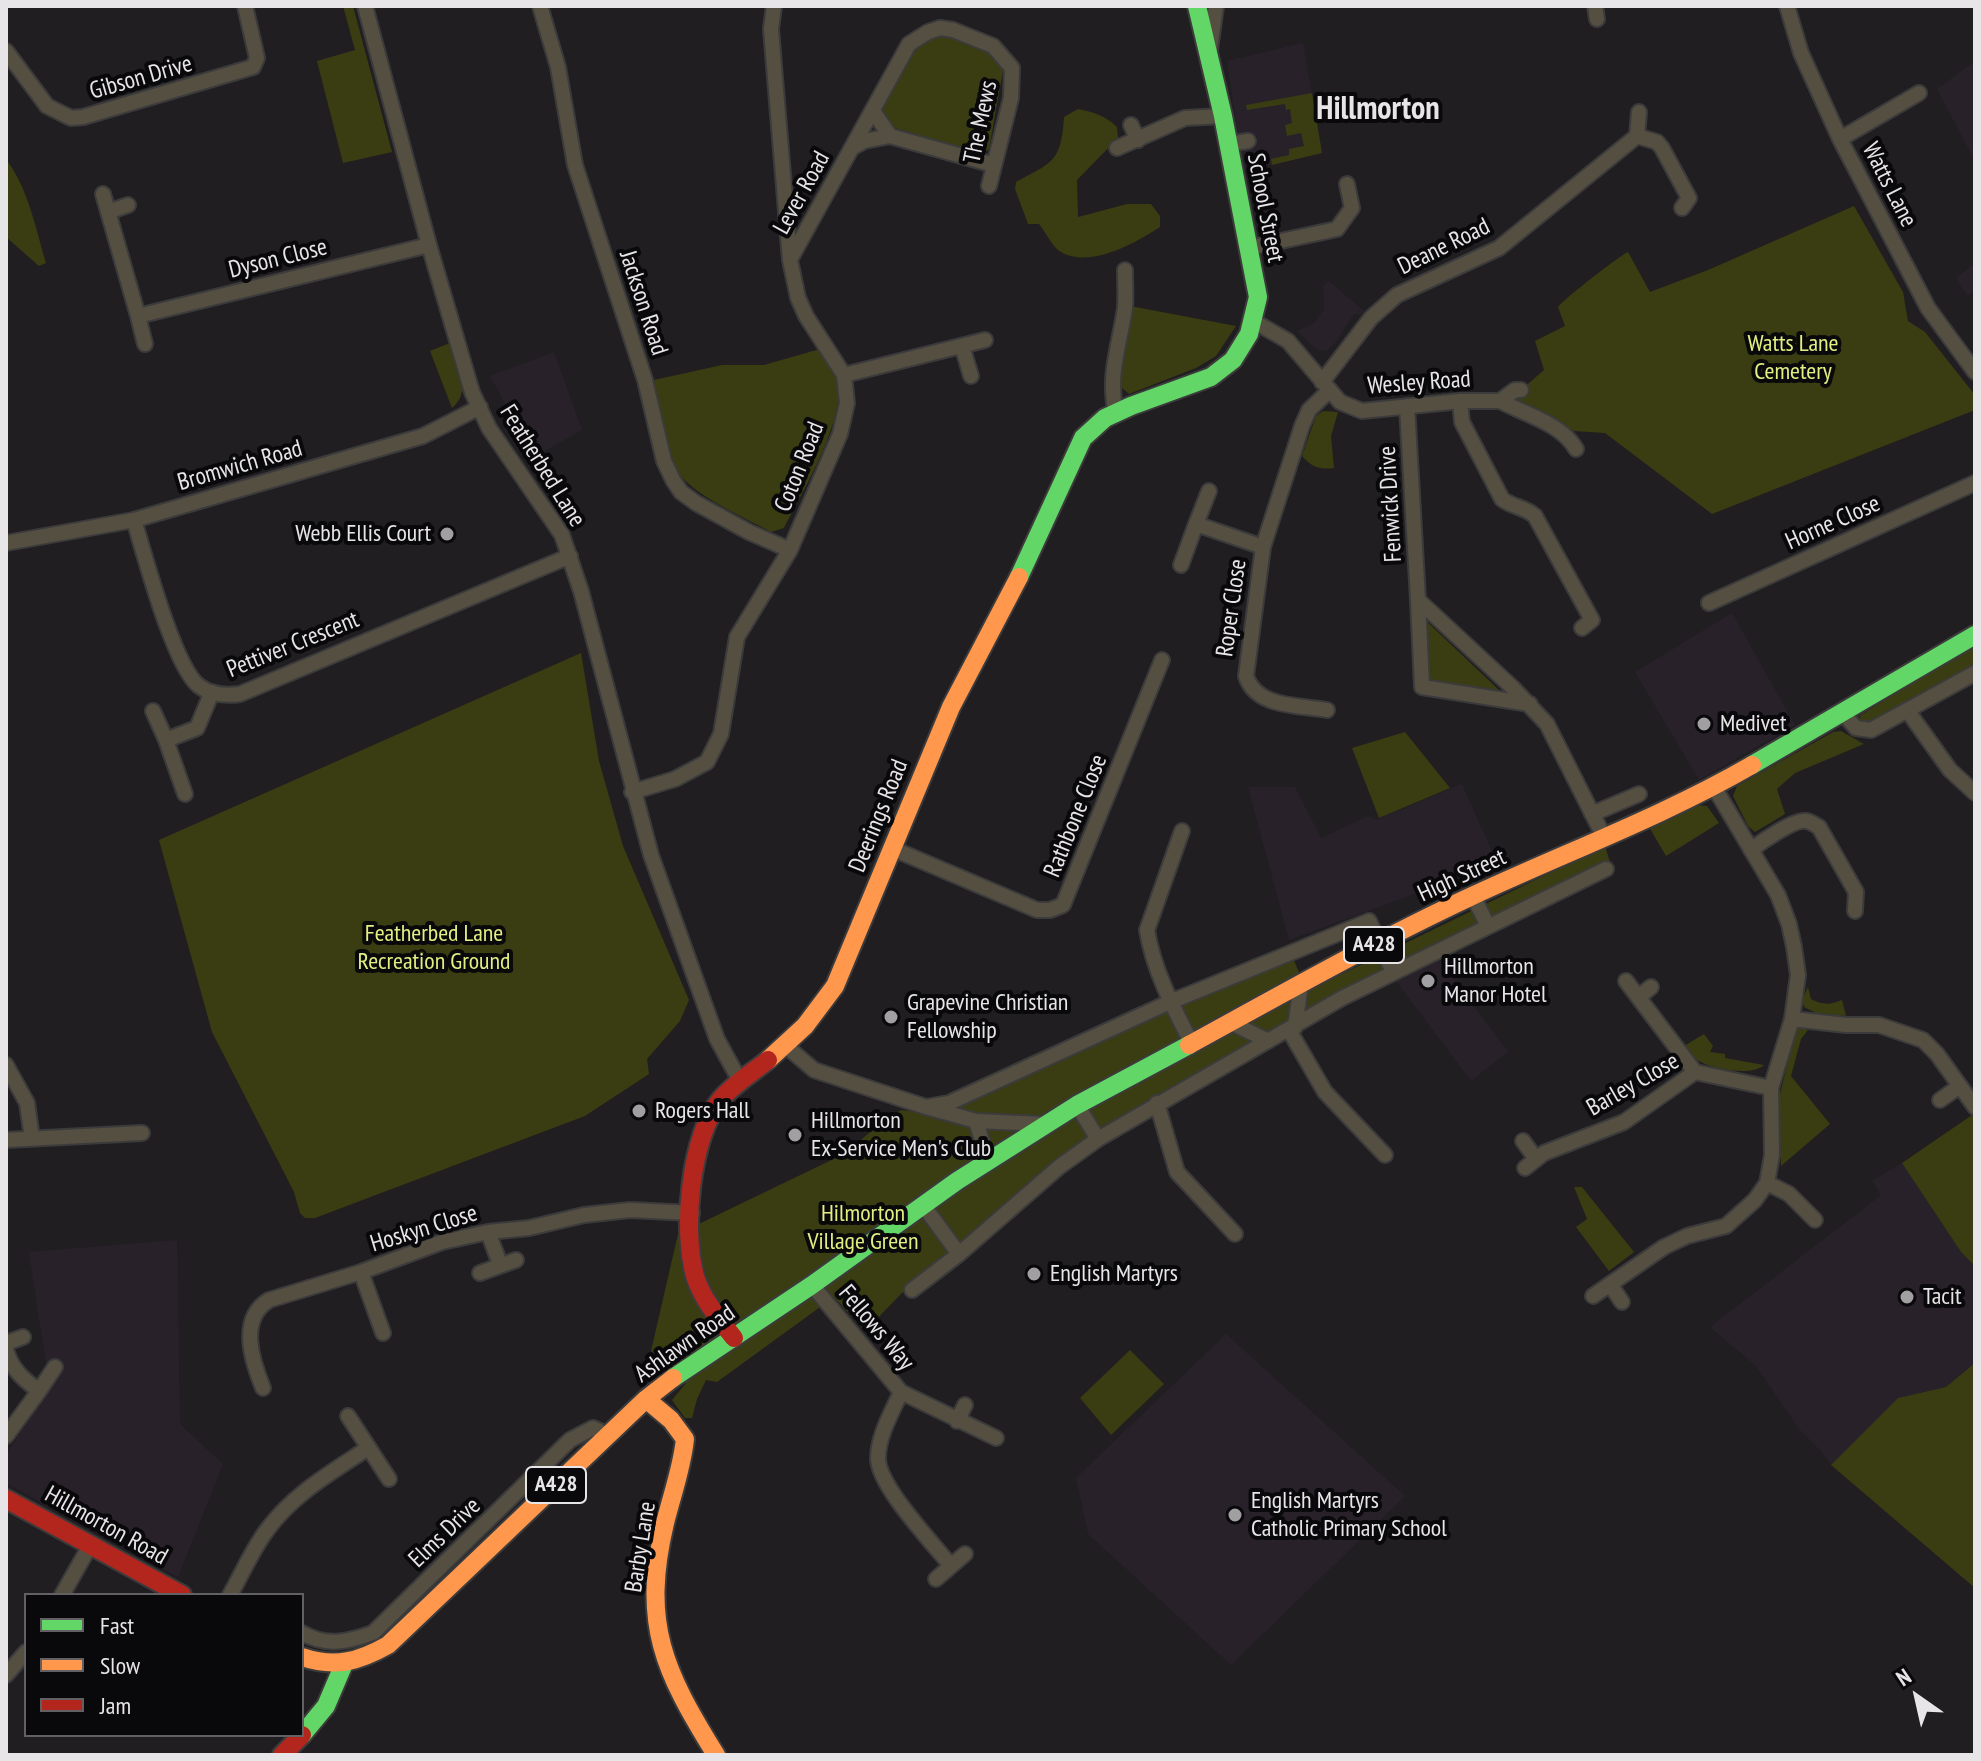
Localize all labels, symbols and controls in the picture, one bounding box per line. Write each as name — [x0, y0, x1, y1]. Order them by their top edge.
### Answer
street label: Gibson Drive — [86, 50, 196, 106]
street label: The Mews — [958, 78, 1004, 166]
district label: Hillmorton — [1316, 91, 1440, 129]
street label: Watts Lane — [1856, 138, 1922, 232]
street label: Lever Road — [768, 147, 836, 239]
street label: School Street — [1240, 151, 1290, 265]
street label: Deane Road — [1393, 212, 1495, 282]
street label: Dyson Close — [226, 233, 330, 285]
street label: Jackson Road — [613, 247, 673, 359]
park label: Watts Lane Cemetery — [1748, 330, 1838, 386]
street label: Wesley Road — [1366, 365, 1472, 401]
street label: Featherbed Lane — [493, 400, 591, 532]
street label: Coton Road — [769, 418, 831, 516]
street label: Bromwich Road — [174, 434, 306, 498]
street label: Fenwick Drive — [1374, 445, 1408, 563]
street label: Horne Close — [1781, 489, 1885, 557]
place label: Webb Ellis Court — [295, 520, 431, 548]
marker: Webb Ellis Court — [438, 525, 456, 543]
street label: Roper Close — [1211, 558, 1253, 658]
street label: Pettiver Crescent — [223, 605, 363, 685]
place label: Medivet — [1720, 710, 1787, 738]
marker: Medivet — [1695, 715, 1713, 733]
street label: Rathbone Close — [1038, 751, 1114, 881]
street label: Deerings Road — [843, 755, 915, 877]
street label: High Street — [1413, 843, 1511, 909]
park label: Featherbed Lane Recreation Ground — [358, 920, 510, 976]
road number: A428 — [1344, 927, 1404, 963]
place label: Hillmorton Manor Hotel — [1444, 953, 1547, 1009]
marker: Hillmorton Manor Hotel — [1419, 972, 1437, 990]
place label: Grapevine Christian Fellowship — [907, 989, 1068, 1045]
marker: Grapevine Christian Fellowship — [882, 1008, 900, 1026]
street label: Barley Close — [1582, 1047, 1684, 1123]
place label: Rogers Hall — [655, 1097, 750, 1125]
marker: Rogers Hall — [630, 1102, 648, 1120]
place label: Hillmorton Ex-Service Men's Club — [811, 1107, 991, 1163]
marker: Hillmorton Ex-Service Men's Club — [786, 1126, 804, 1144]
street label: Hoskyn Close — [367, 1199, 481, 1259]
park label: Hilmorton Village Green — [807, 1200, 919, 1256]
place label: English Martyrs — [1050, 1260, 1178, 1288]
marker: English Martyrs — [1025, 1265, 1043, 1283]
street label: Fellows Way — [832, 1280, 920, 1376]
place label: Tacit — [1923, 1283, 1962, 1311]
marker: Tacit — [1898, 1288, 1916, 1306]
street label: Ashlawn Road — [629, 1299, 741, 1389]
road number: A428 — [526, 1467, 586, 1503]
street label: Hillmorton Road — [40, 1481, 172, 1571]
place label: English Martyrs Catholic Primary School — [1251, 1487, 1447, 1543]
street label: Elms Drive — [403, 1492, 487, 1574]
street label: Barby Lane — [620, 1500, 662, 1594]
marker: English Martyrs Catholic Primary School — [1226, 1506, 1244, 1524]
legend — [24, 1593, 304, 1737]
text: Fast — [100, 1610, 134, 1641]
text: Slow — [100, 1650, 140, 1681]
north arrow — [1877, 1657, 1957, 1737]
text: N — [1891, 1662, 1916, 1692]
text: Jam — [100, 1690, 131, 1721]

